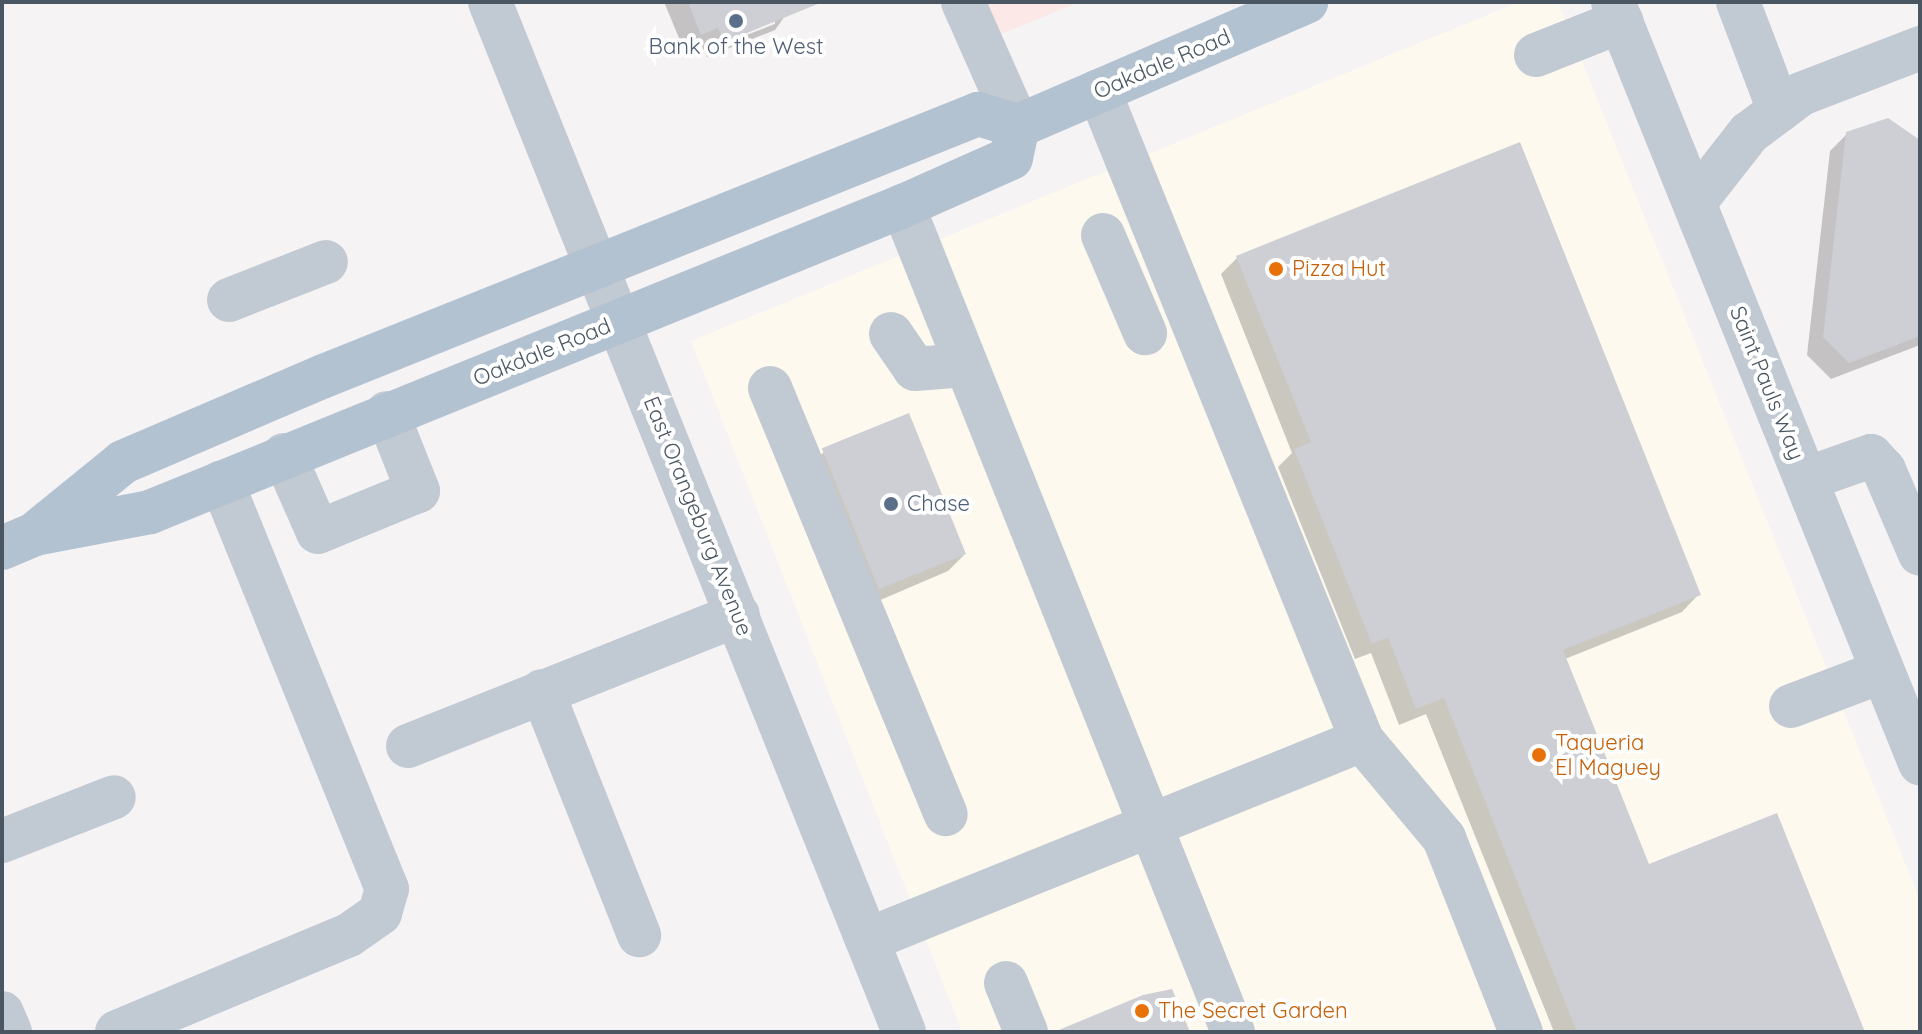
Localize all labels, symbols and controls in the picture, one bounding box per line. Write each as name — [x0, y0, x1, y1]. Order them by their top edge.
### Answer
marker: Bank of the West — [727, 12, 745, 30]
street label: Oakdale Road — [1090, 23, 1234, 105]
place label: Bank of the West — [649, 34, 823, 60]
place label: Pizza Hut — [1292, 256, 1386, 282]
marker: Pizza Hut — [1267, 260, 1285, 278]
street label: Saint Pauls Way — [1724, 302, 1810, 464]
street label: Oakdale Road — [469, 312, 615, 392]
street label: East Orangeburg Avenue — [638, 393, 758, 639]
place label: Chase — [907, 491, 970, 517]
marker: Chase — [882, 495, 900, 513]
place label: Taqueria El Maguey — [1555, 729, 1661, 780]
marker: Taqueria El Maguey — [1530, 746, 1548, 764]
place label: The Secret Garden — [1158, 998, 1348, 1024]
marker: The Secret Garden — [1133, 1002, 1151, 1020]

